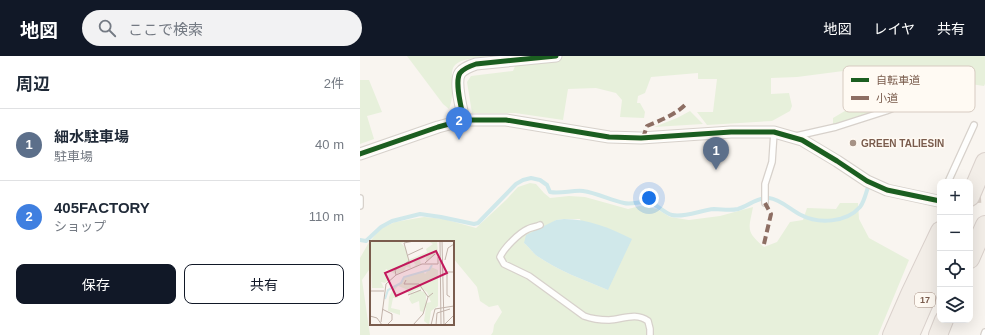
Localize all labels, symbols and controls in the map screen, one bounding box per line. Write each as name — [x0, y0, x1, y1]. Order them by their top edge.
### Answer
search box — [82, 10, 362, 46]
icon: search — [96, 17, 118, 39]
text: 地図 — [20, 20, 58, 41]
text: ここで検索 — [128, 21, 203, 38]
text: 地図 — [823, 21, 851, 37]
text: レイヤ — [873, 21, 915, 37]
text: 共有 — [937, 21, 965, 37]
legend — [843, 66, 975, 112]
text: 自転車道 — [876, 74, 920, 86]
text: 周辺 — [16, 75, 50, 94]
text: 2件 — [324, 76, 344, 91]
text: 小道 — [876, 92, 898, 104]
pin: 2 — [446, 107, 472, 140]
text: 細水駐車場 — [54, 128, 129, 145]
text: 1 — [25, 137, 33, 152]
text: 40 m — [315, 137, 344, 152]
pin: 1 — [703, 137, 729, 170]
marker: GREEN TALIESIN — [848, 138, 858, 148]
place label: GREEN TALIESIN — [861, 138, 944, 149]
text: 駐車場 — [54, 149, 93, 164]
map controls — [937, 179, 973, 323]
button: + — [937, 179, 973, 215]
your location — [639, 188, 659, 208]
text: 405FACTORY — [54, 199, 150, 216]
text: 2 — [25, 209, 33, 224]
text: 110 m — [309, 209, 344, 224]
button: − — [937, 215, 973, 251]
text: ショップ — [54, 219, 106, 234]
inset map — [370, 241, 454, 325]
button: locate — [937, 251, 973, 287]
button: 保存 — [16, 264, 176, 304]
button: 共有 — [184, 264, 344, 304]
button: layers — [937, 287, 973, 323]
road number: 17 — [915, 293, 935, 307]

